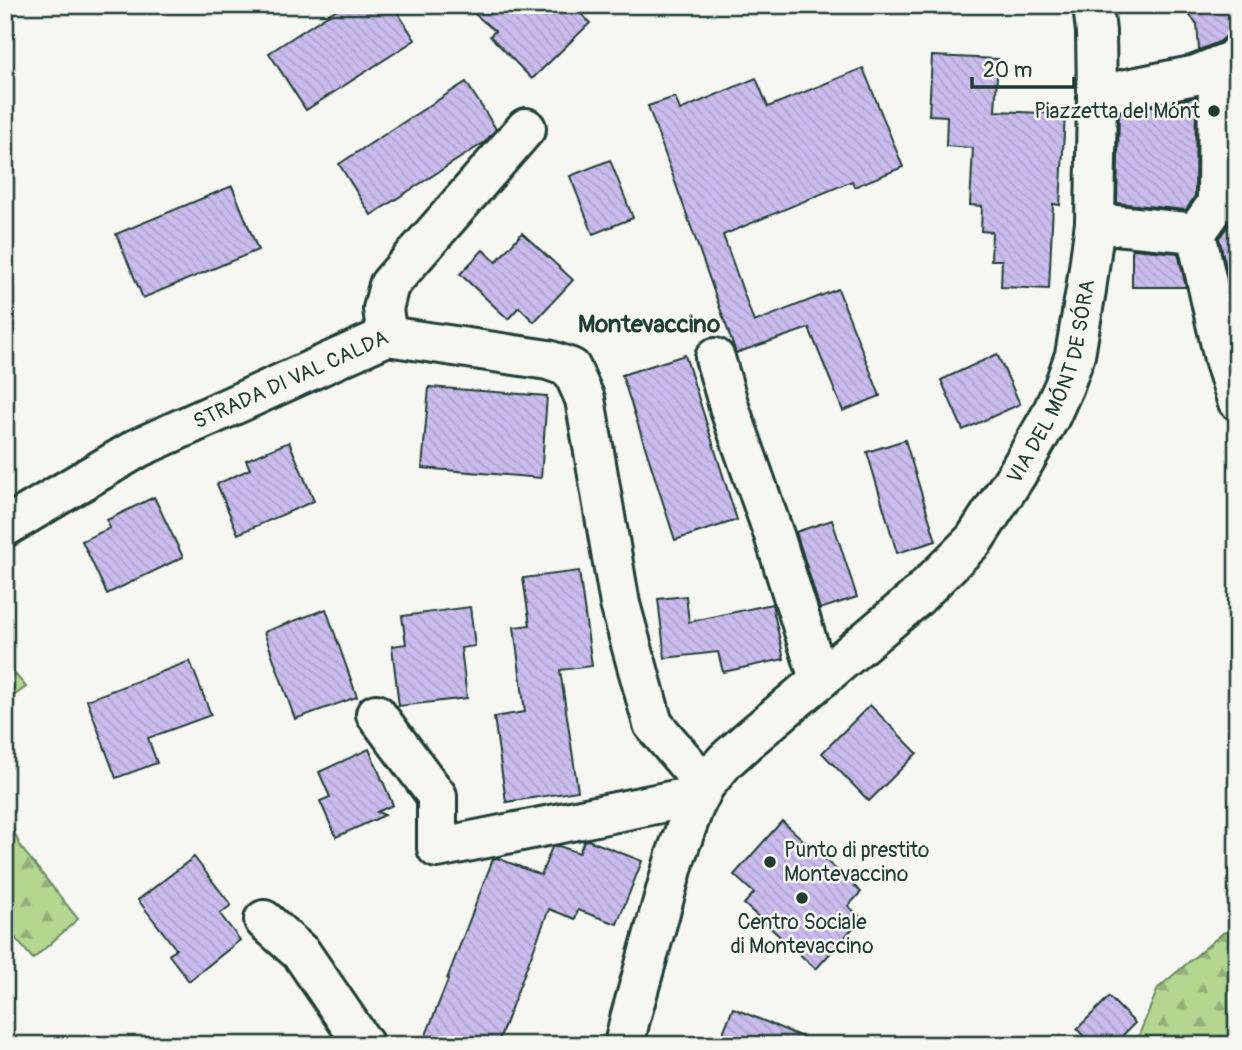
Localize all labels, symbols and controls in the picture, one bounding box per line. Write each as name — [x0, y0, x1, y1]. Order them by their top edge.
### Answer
scale bar — [972, 46, 1074, 90]
text: 20 m — [983, 57, 1032, 84]
place label: Piazzetta del Mónt — [1034, 98, 1201, 125]
marker: Piazzetta del Mónt — [1206, 103, 1222, 119]
street label: VIA DEL MÓNT DE SÓRA — [1001, 278, 1101, 489]
district label: Montevaccino — [578, 310, 720, 339]
street label: STRADA DI VAL CALDA — [189, 324, 392, 435]
place label: Punto di prestito Montevaccino — [784, 837, 929, 888]
marker: Punto di prestito Montevaccino — [762, 854, 778, 870]
marker: Centro Sociale di Montevaccino — [794, 890, 810, 906]
place label: Centro Sociale di Montevaccino — [731, 909, 873, 960]

